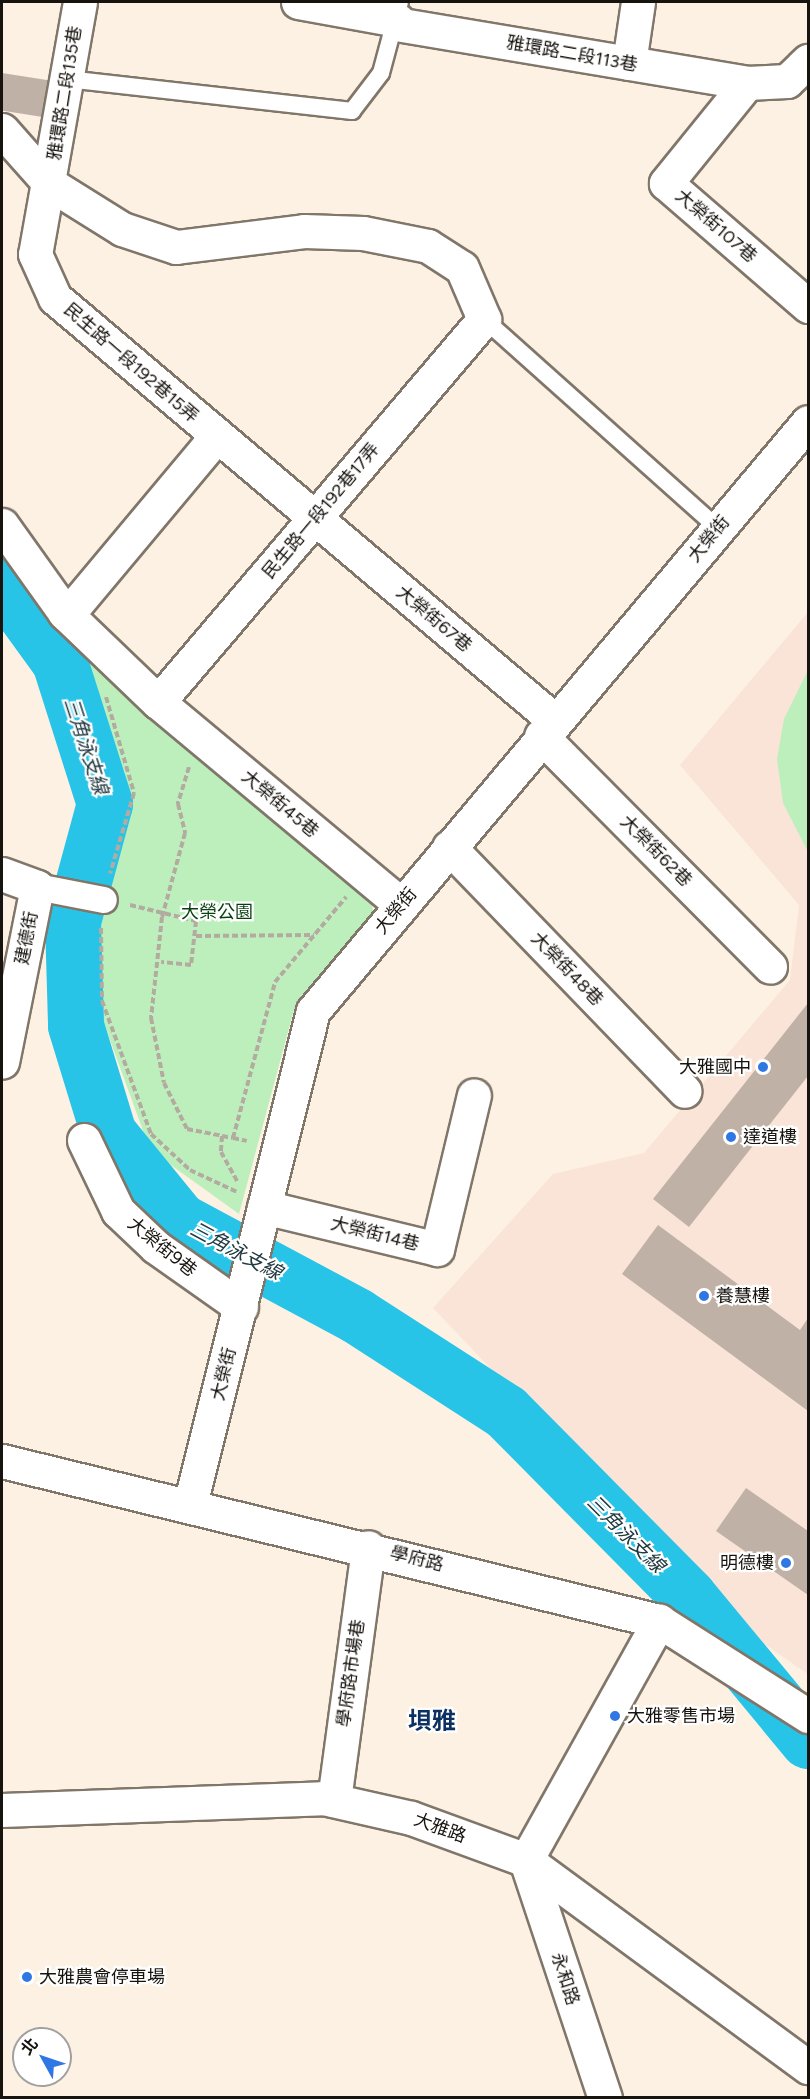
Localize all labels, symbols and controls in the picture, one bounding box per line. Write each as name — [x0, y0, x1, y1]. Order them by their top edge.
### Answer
street label: 雅環路二段135巷 — [44, 24, 86, 162]
street label: 雅環路二段113巷 — [505, 32, 639, 76]
street label: 大榮街107巷 — [671, 185, 761, 267]
street label: 民生路一段192巷15弄 — [59, 299, 203, 427]
street label: 民生路一段192巷17弄 — [258, 439, 384, 583]
street label: 大榮街 — [683, 511, 735, 567]
street label: 大榮街67巷 — [392, 581, 476, 657]
water label: 三角泳支線 — [59, 695, 113, 797]
street label: 大榮街45巷 — [237, 766, 323, 842]
street label: 大榮街62巷 — [616, 811, 696, 891]
street label: 大榮街 — [370, 883, 422, 939]
park label: 大榮公園 — [181, 901, 253, 923]
street label: 建德街 — [11, 909, 43, 967]
street label: 大榮街48巷 — [527, 928, 607, 1010]
place label: 大雅國中 — [679, 1056, 751, 1078]
marker: 大雅國中 — [756, 1060, 770, 1074]
place label: 達道樓 — [743, 1126, 797, 1148]
marker: 達道樓 — [724, 1130, 738, 1144]
street label: 大榮街9巷 — [123, 1213, 201, 1281]
street label: 大榮街14巷 — [328, 1213, 422, 1255]
water label: 三角泳支線 — [186, 1217, 286, 1285]
place label: 養慧樓 — [716, 1285, 770, 1307]
marker: 養慧樓 — [697, 1289, 711, 1303]
street label: 大榮街 — [207, 1345, 241, 1403]
water label: 三角泳支線 — [582, 1490, 670, 1578]
street label: 學府路 — [388, 1542, 446, 1576]
place label: 明德樓 — [720, 1552, 774, 1574]
marker: 明德樓 — [779, 1556, 793, 1570]
street label: 學府路市場巷 — [333, 1618, 369, 1728]
place label: 大雅零售市場 — [627, 1705, 735, 1727]
district label: 垻雅 — [408, 1707, 456, 1735]
marker: 大雅零售市場 — [608, 1709, 622, 1723]
street label: 大雅路 — [411, 1809, 469, 1847]
street label: 永和路 — [546, 1950, 584, 2008]
place label: 大雅農會停車場 — [39, 1966, 165, 1988]
marker: 大雅農會停車場 — [20, 1970, 34, 1984]
north arrow — [12, 2027, 72, 2087]
text: 北 — [17, 2034, 42, 2059]

